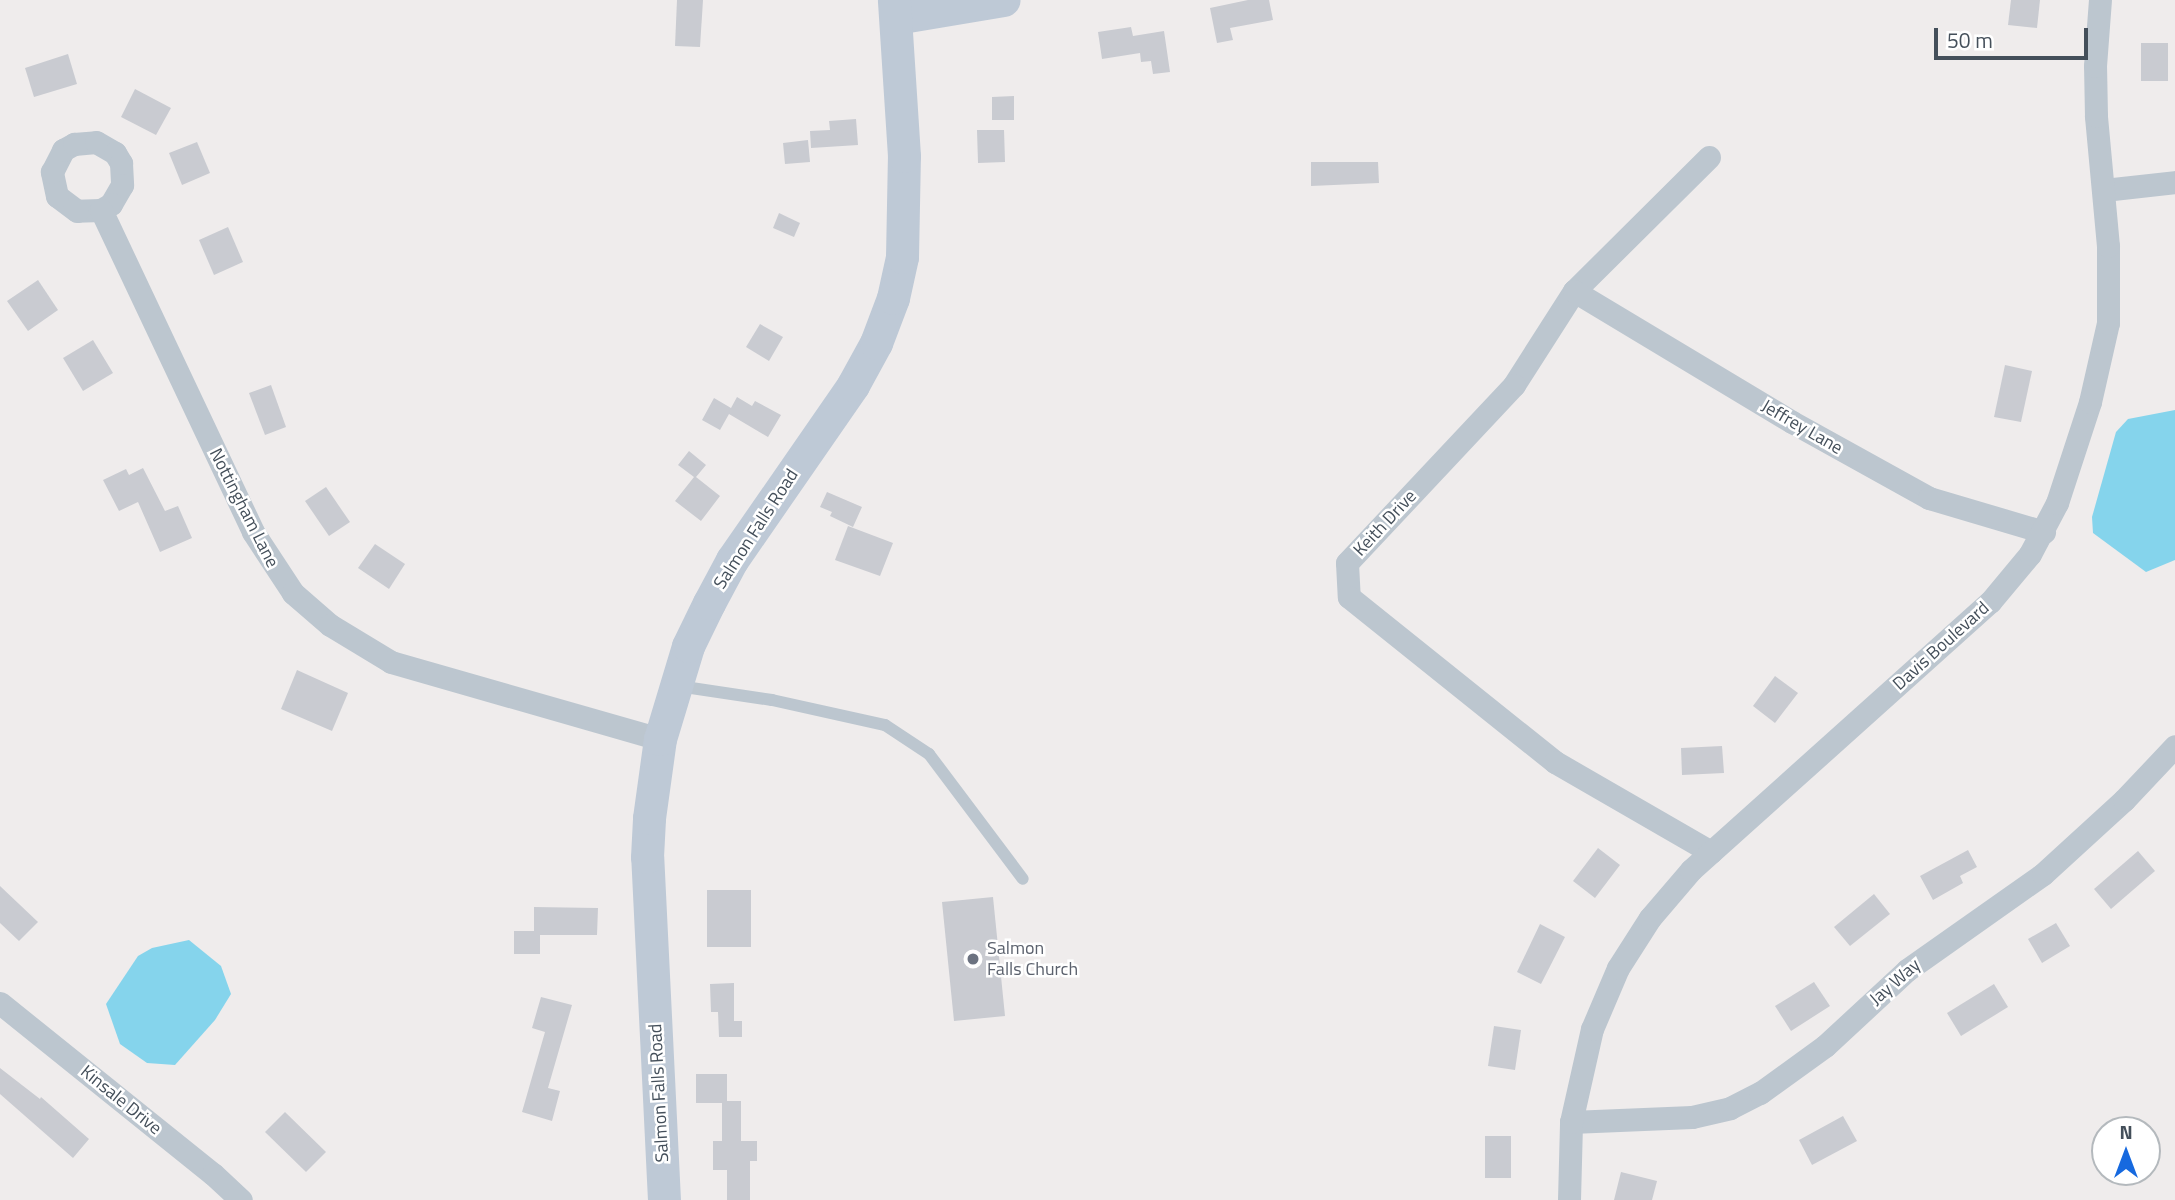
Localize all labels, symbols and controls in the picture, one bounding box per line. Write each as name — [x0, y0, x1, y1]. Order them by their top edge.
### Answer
scale bar — [1937, 14, 2091, 58]
text: 50 m — [1947, 24, 1993, 56]
street label: Jeffrey Lane — [1758, 395, 1846, 459]
street label: Nottingham Lane — [205, 445, 283, 571]
street label: Salmon Falls Road — [709, 465, 803, 593]
street label: Keith Drive — [1349, 486, 1421, 560]
street label: Davis Boulevard — [1889, 597, 1993, 695]
place label: Salmon Falls Church — [987, 938, 1078, 981]
marker: Salmon Falls Church — [965, 951, 981, 967]
street label: Jay Way — [1865, 954, 1925, 1010]
street label: Salmon Falls Road — [645, 1023, 673, 1163]
street label: Kinsale Drive — [76, 1061, 166, 1139]
north arrow — [2091, 1116, 2161, 1186]
text: N — [2119, 1117, 2133, 1146]

